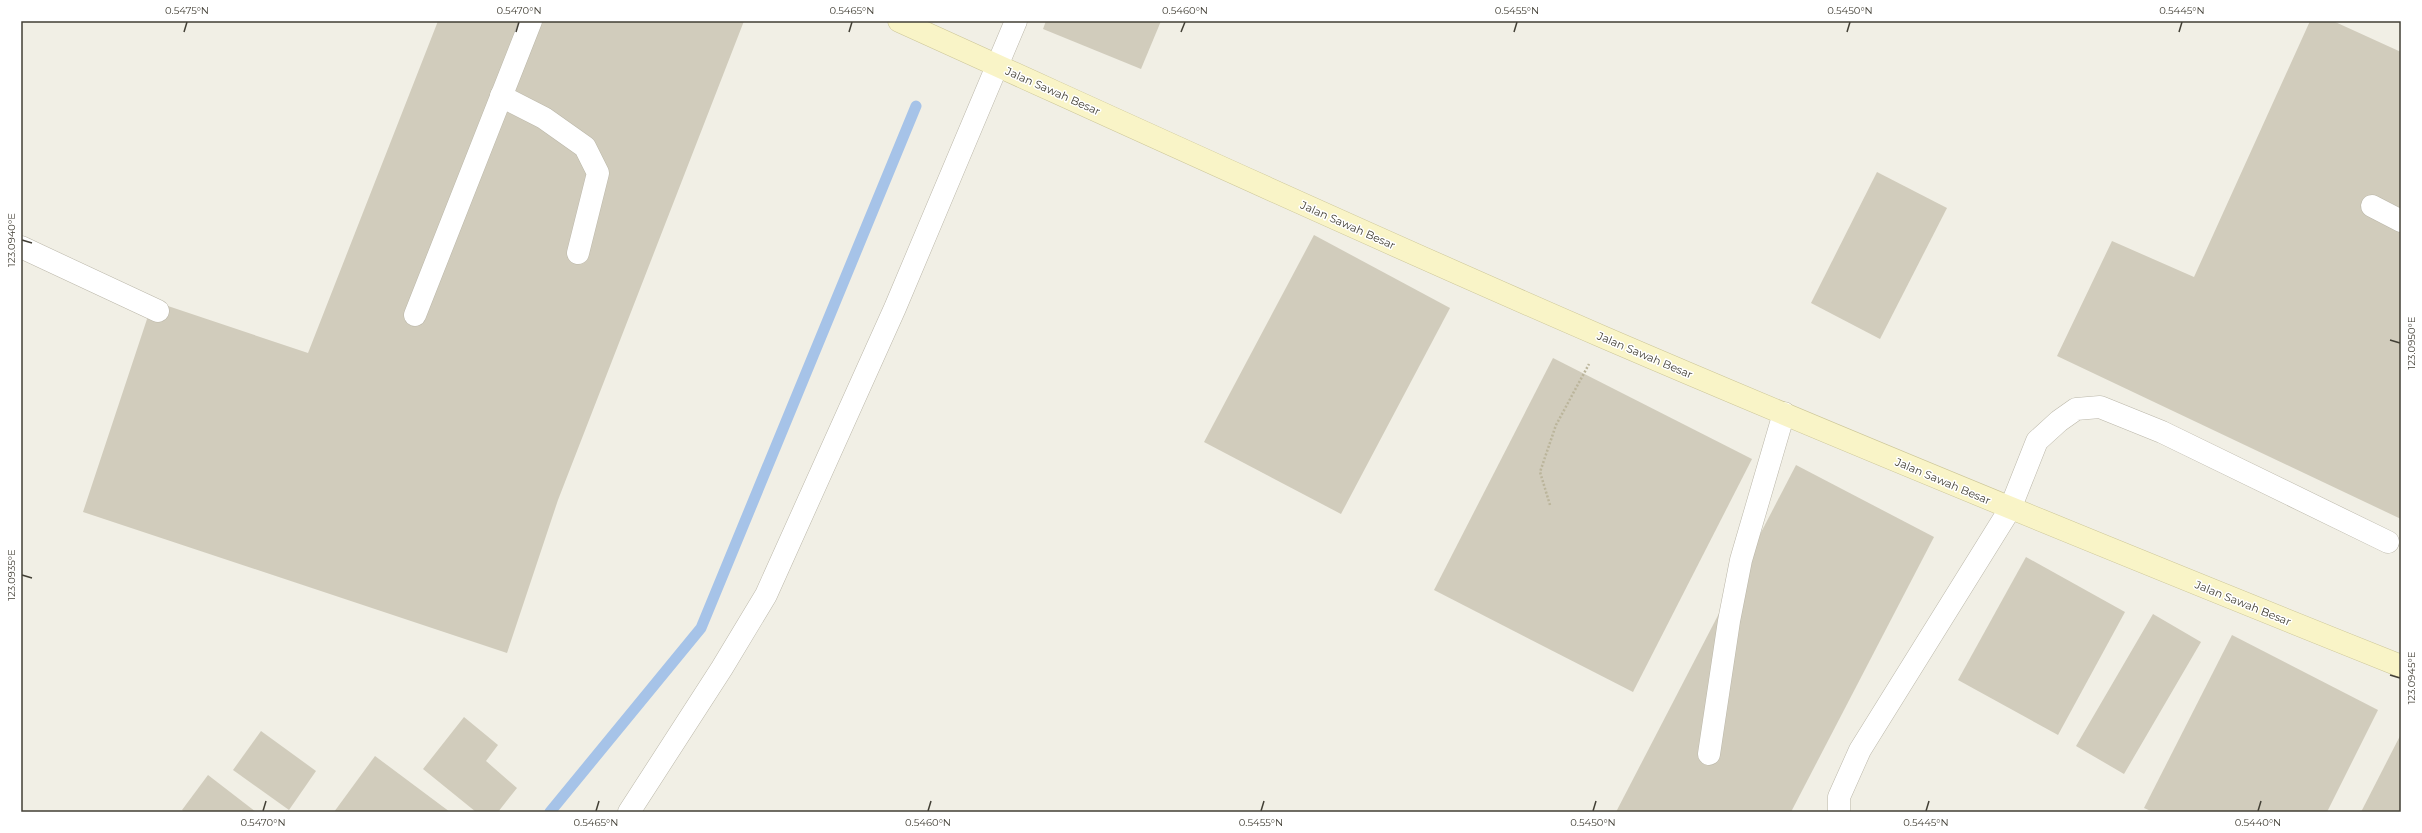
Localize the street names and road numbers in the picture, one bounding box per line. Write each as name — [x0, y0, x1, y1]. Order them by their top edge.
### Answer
street label: Jalan Sawah Besar — [1002, 63, 1103, 118]
street label: Jalan Sawah Besar — [1297, 197, 1398, 252]
street label: Jalan Sawah Besar — [1594, 328, 1695, 381]
street label: Jalan Sawah Besar — [1892, 454, 1993, 507]
street label: Jalan Sawah Besar — [2192, 577, 2293, 629]

